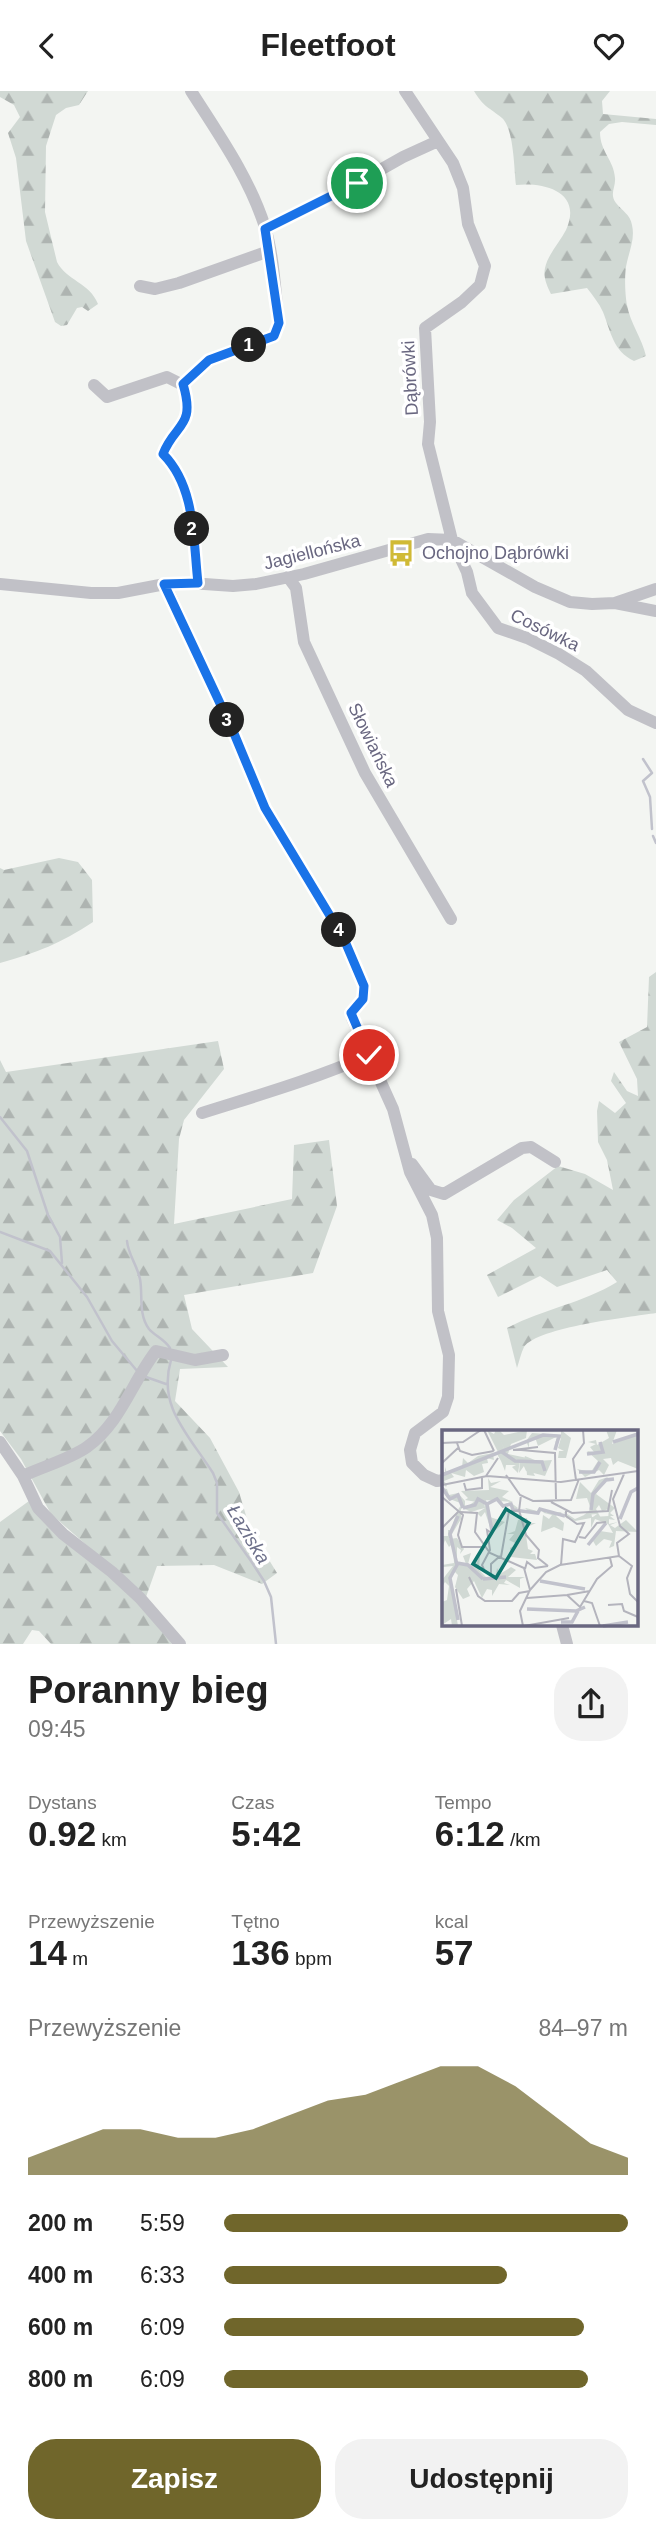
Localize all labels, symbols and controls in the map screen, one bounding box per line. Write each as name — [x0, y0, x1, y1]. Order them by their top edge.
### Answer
icon: back — [28, 27, 66, 65]
text: Fleetfoot — [260, 27, 396, 63]
icon: heart — [590, 27, 628, 65]
pin — [327, 153, 387, 213]
icon: arrive — [338, 164, 376, 202]
pin: 1 — [232, 327, 266, 363]
text: 1 — [243, 334, 254, 355]
street label: Dąbrówki — [398, 340, 422, 416]
pin: 2 — [174, 511, 210, 547]
text: 2 — [186, 518, 197, 539]
street label: Jagiellońska — [262, 530, 363, 574]
bus stop icon: Ochojno Dąbrówki — [386, 538, 416, 568]
place label: Ochojno Dąbrówki — [422, 543, 569, 563]
street label: Cosówka — [507, 605, 584, 656]
street label: Słowiańska — [344, 700, 402, 791]
pin: 3 — [210, 703, 244, 737]
text: 3 — [221, 709, 232, 730]
pin: 4 — [322, 913, 356, 947]
text: 4 — [333, 919, 344, 940]
pin — [339, 1025, 399, 1085]
icon: check — [350, 1036, 388, 1074]
inset map — [442, 1430, 638, 1626]
water label: Łaziska — [223, 1501, 274, 1567]
button: share — [554, 1667, 628, 1741]
text: Poranny bieg — [28, 1669, 269, 1711]
text: 09:45 — [28, 1716, 86, 1742]
text: Dystans — [28, 1792, 97, 1813]
text: Czas — [231, 1792, 275, 1813]
text: Tempo — [435, 1792, 492, 1813]
text: 0.92 — [28, 1814, 96, 1853]
text: 5:42 — [231, 1814, 301, 1853]
text: 6:12 — [435, 1814, 505, 1853]
text: km — [96, 1829, 127, 1850]
text: /km — [505, 1829, 541, 1850]
text: Przewyższenie — [28, 1911, 155, 1932]
text: Tętno — [231, 1911, 280, 1932]
text: kcal — [435, 1911, 468, 1932]
text: 14 — [28, 1933, 67, 1972]
text: 136 — [231, 1933, 290, 1972]
text: 57 — [435, 1933, 474, 1972]
text: m — [67, 1948, 88, 1969]
text: bpm — [290, 1948, 332, 1969]
text: Przewyższenie — [28, 2015, 181, 2041]
text: 84–97 m — [538, 2015, 628, 2041]
text: 200 m — [28, 2210, 93, 2236]
text: 5:59 — [140, 2210, 185, 2236]
text: 400 m — [28, 2262, 93, 2288]
text: 6:33 — [140, 2262, 185, 2288]
text: 600 m — [28, 2314, 93, 2340]
text: 6:09 — [140, 2314, 185, 2340]
text: 800 m — [28, 2366, 93, 2392]
text: 6:09 — [140, 2366, 185, 2392]
button: Zapisz — [28, 2439, 321, 2519]
button: Udostępnij — [335, 2439, 628, 2519]

